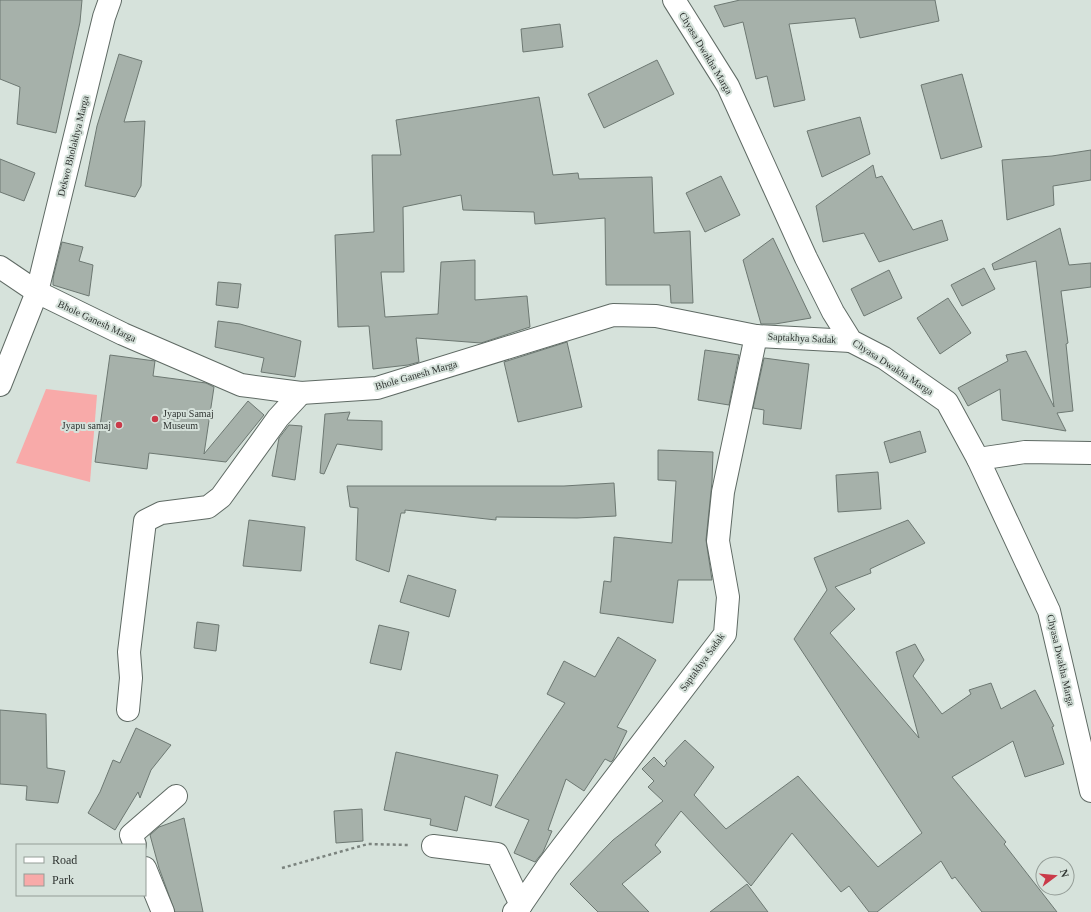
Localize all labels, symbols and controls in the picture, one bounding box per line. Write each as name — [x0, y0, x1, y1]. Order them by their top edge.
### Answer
street label: Chyasa Dwakha Marga — [677, 10, 735, 96]
street label: Dekwo Bholakhya Marga — [55, 94, 91, 197]
street label: Bhole Ganesh Marga — [56, 298, 138, 344]
street label: Saptakhya Sadak — [767, 331, 837, 345]
street label: Chyasa Dwakha Marga — [851, 337, 936, 397]
street label: Bhole Ganesh Marga — [374, 358, 459, 392]
place label: Jyapu Samaj Museum — [163, 408, 214, 431]
marker: Jyapu Samaj Museum — [150, 414, 160, 424]
place label: Jyapu samaj — [62, 420, 111, 431]
marker: Jyapu samaj — [114, 420, 124, 430]
street label: Chyasa Dwakha Marga — [1045, 613, 1077, 707]
street label: Saptakhya Sadak — [677, 631, 727, 693]
legend — [16, 844, 146, 896]
text: Road — [52, 853, 77, 867]
north arrow — [1035, 856, 1075, 896]
text: N — [1058, 868, 1071, 879]
text: Park — [52, 873, 74, 887]

